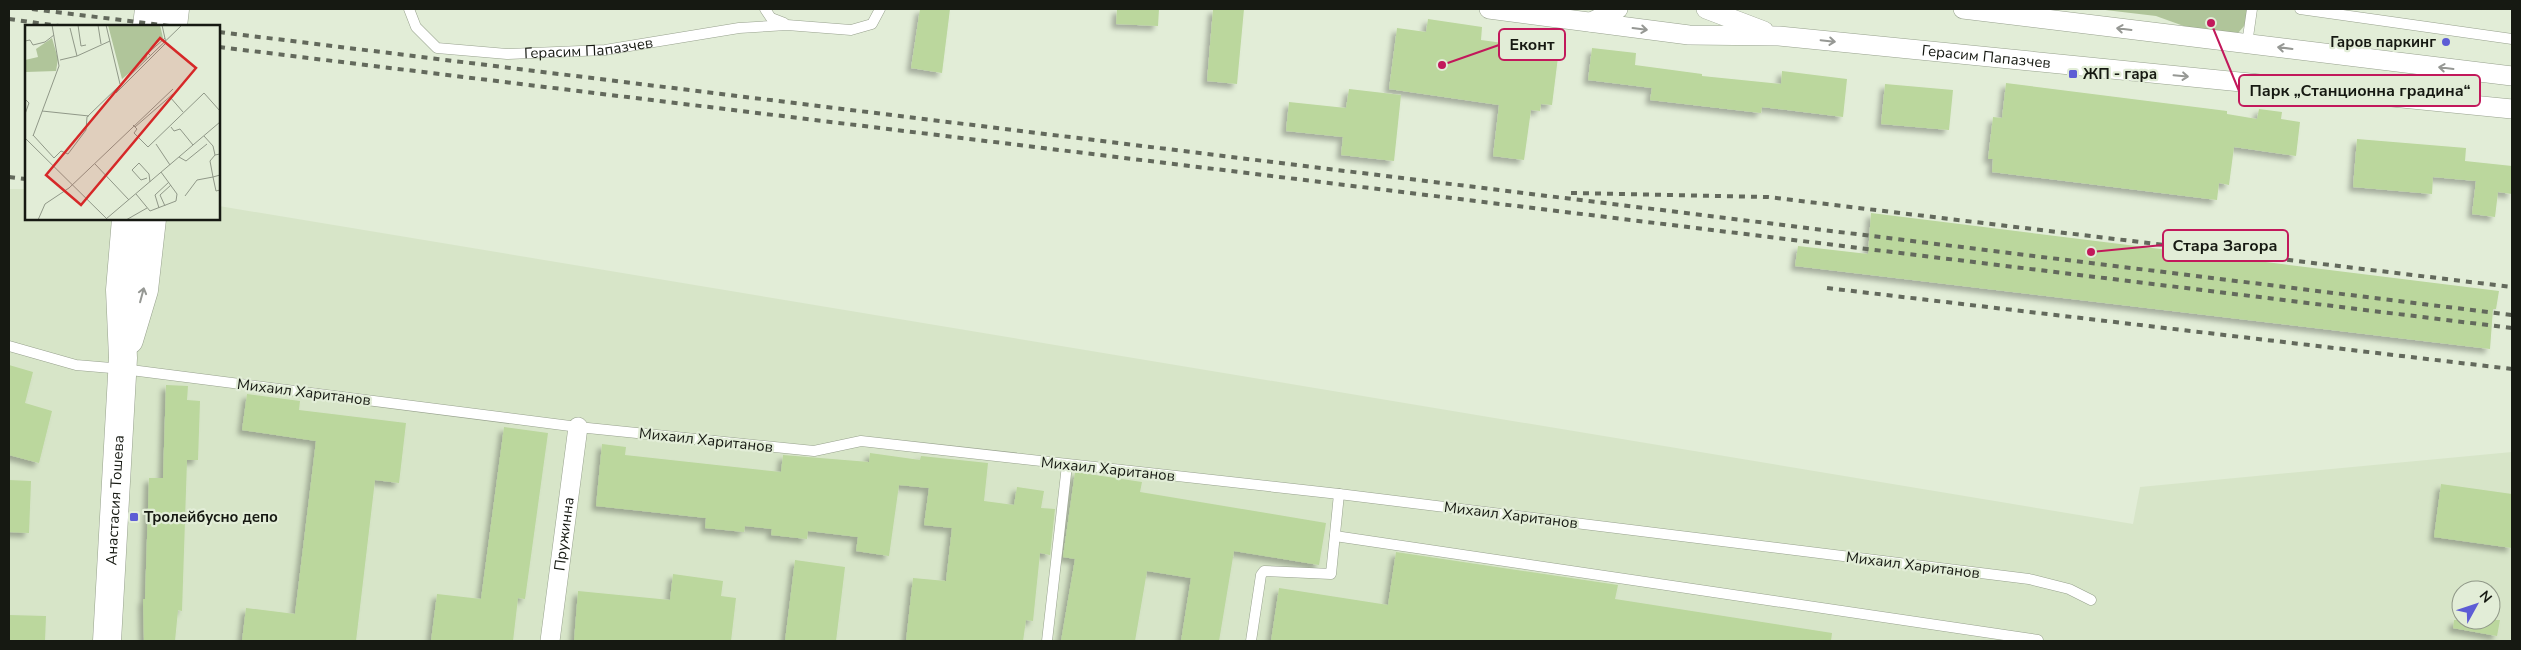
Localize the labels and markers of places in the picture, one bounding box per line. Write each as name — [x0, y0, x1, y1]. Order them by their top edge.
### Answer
callout: Еконт — [1499, 29, 1565, 60]
place label: Гаров паркинг — [2330, 32, 2436, 52]
marker: Гаров паркинг — [2440, 36, 2452, 48]
place label: ЖП - гара — [2083, 64, 2157, 84]
marker: ЖП - гара — [2067, 68, 2079, 80]
callout: Парк „Станционна градина“ — [2239, 75, 2480, 106]
callout: Стара Загора — [2163, 230, 2288, 261]
place label: Тролейбусно депо — [144, 507, 278, 527]
marker: Тролейбусно депо — [128, 511, 140, 523]

